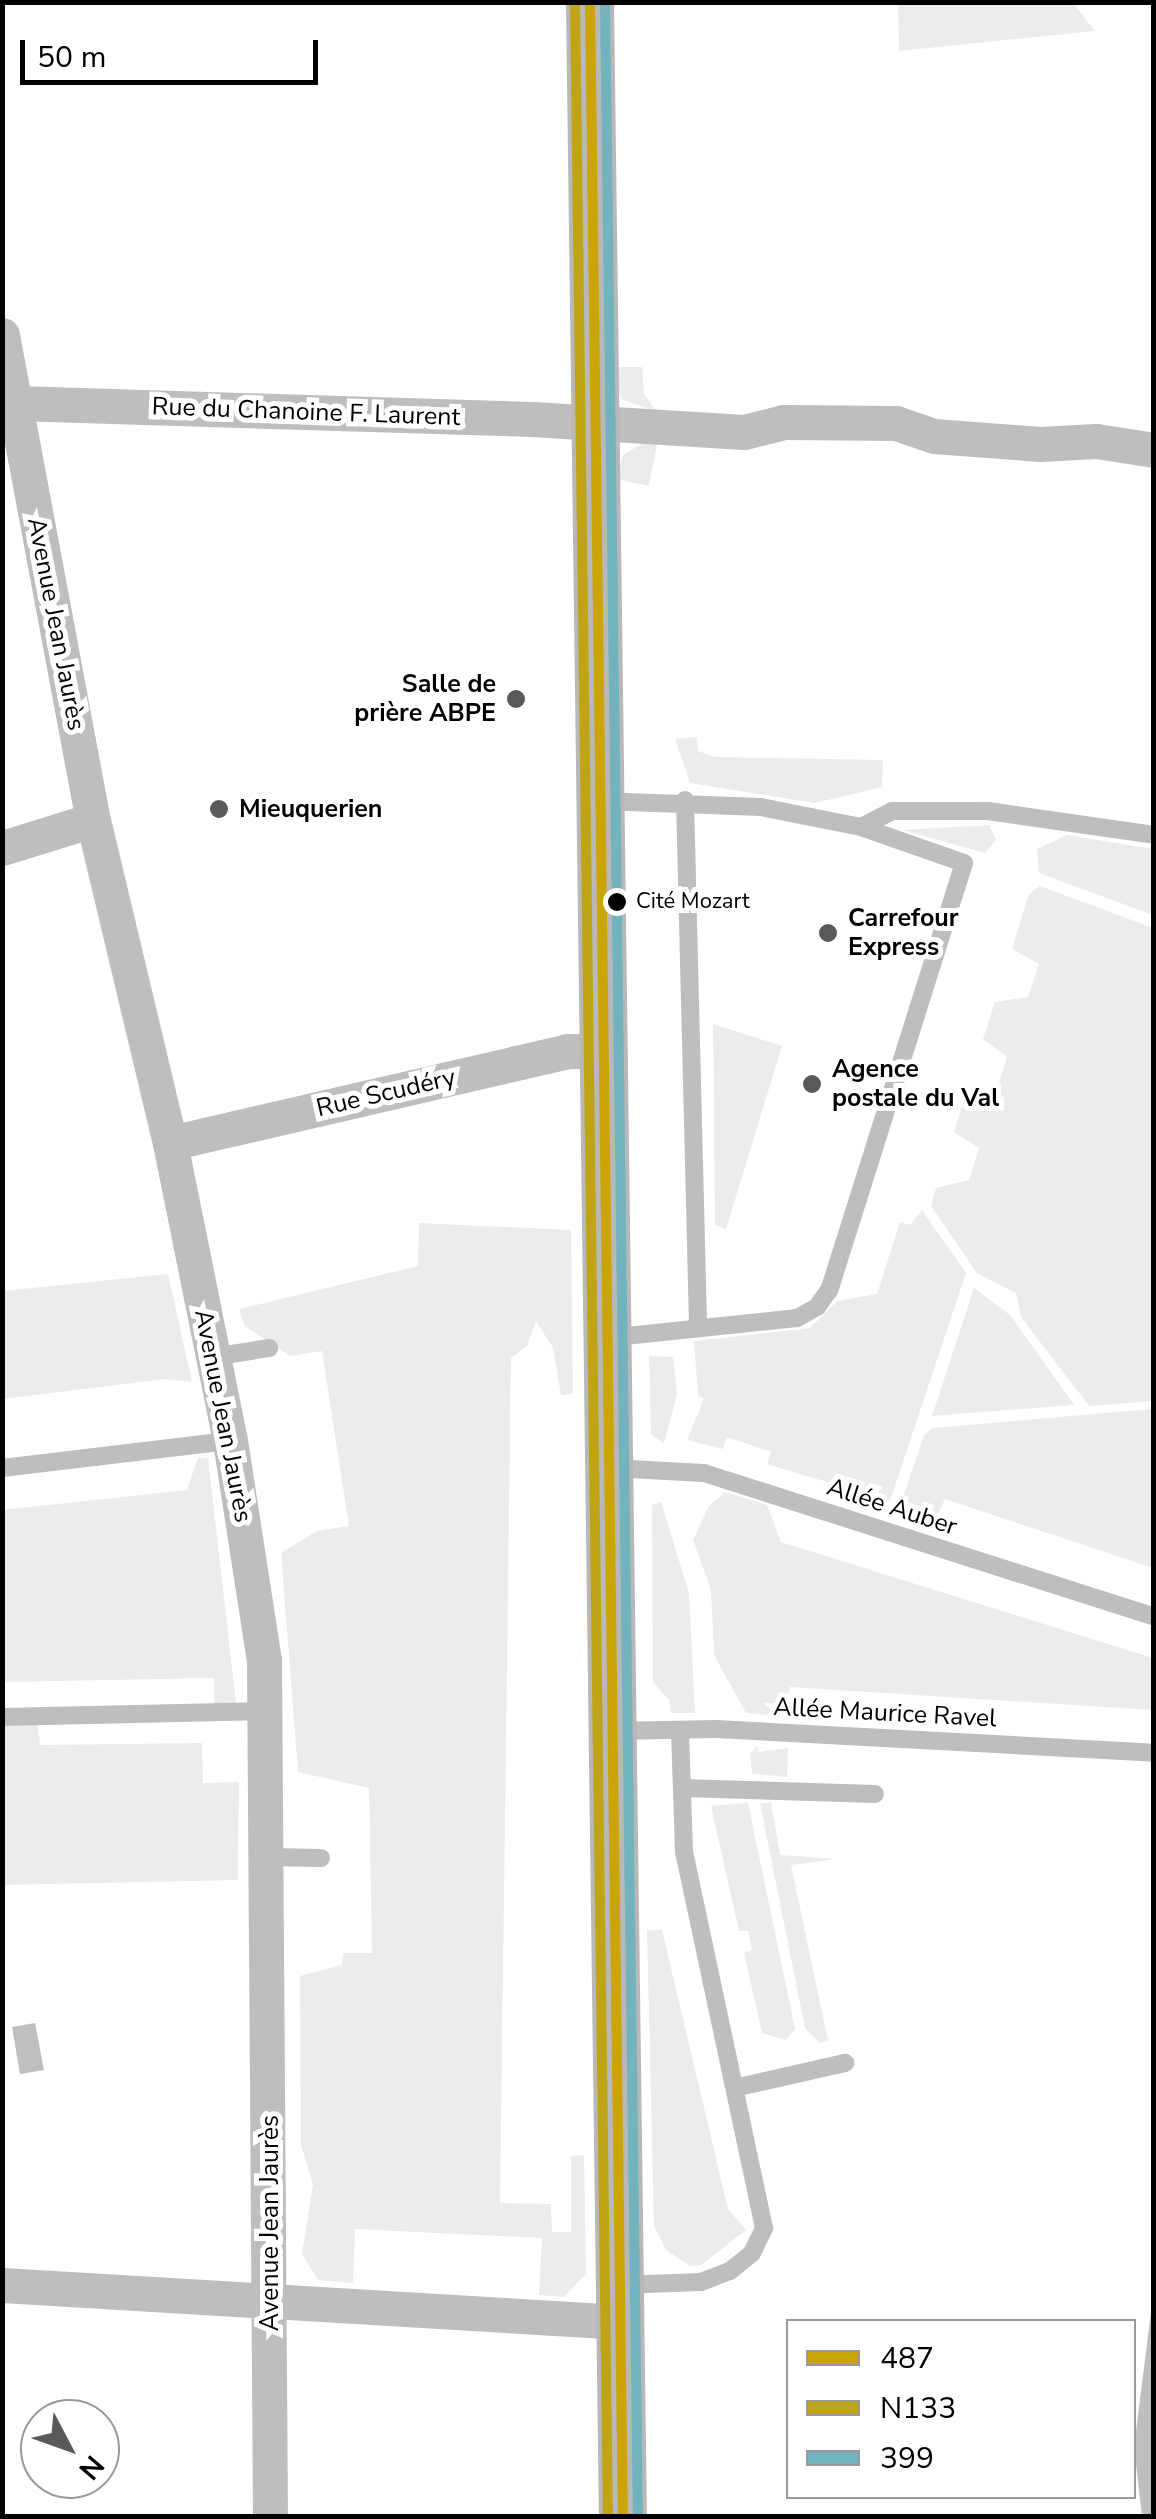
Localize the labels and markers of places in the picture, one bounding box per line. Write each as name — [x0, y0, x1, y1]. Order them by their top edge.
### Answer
place label: Salle de prière ABPE — [354, 670, 496, 729]
marker: Salle de prière ABPE — [505, 688, 527, 710]
place label: Mieuquerien — [239, 794, 382, 824]
marker: Mieuquerien — [208, 798, 230, 820]
place label: Cité Mozart — [636, 889, 750, 915]
marker: Cité Mozart — [607, 892, 627, 912]
place label: Carrefour Express — [848, 904, 959, 963]
marker: Carrefour Express — [817, 922, 839, 944]
place label: Agence postale du Val — [832, 1055, 999, 1114]
marker: Agence postale du Val — [801, 1073, 823, 1095]

